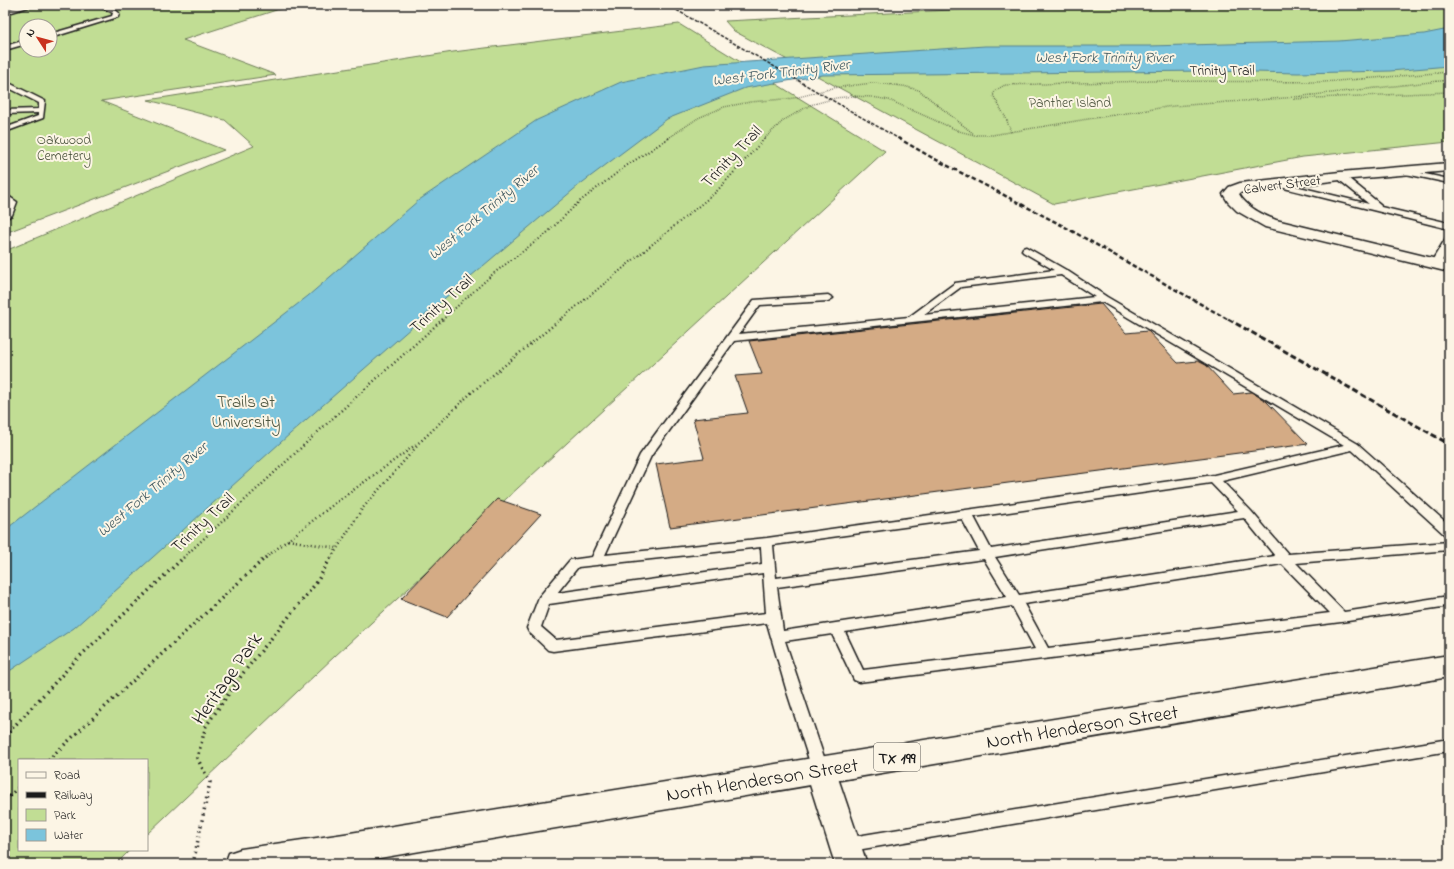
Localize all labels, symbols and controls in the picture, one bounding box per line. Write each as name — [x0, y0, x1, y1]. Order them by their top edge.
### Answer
north arrow — [18, 18, 58, 58]
text: N — [22, 25, 39, 40]
water label: West Fork Trinity River — [1035, 47, 1175, 70]
water label: West Fork Trinity River — [711, 53, 853, 93]
street label: Trinity Trail — [1189, 61, 1255, 83]
park label: Panther Island — [1029, 93, 1111, 114]
street label: Trinity Trail — [696, 120, 769, 195]
park label: Oakwood Cemetery — [37, 130, 91, 168]
water label: West Fork Trinity River — [424, 159, 546, 266]
street label: Calvert Street — [1242, 170, 1322, 201]
street label: Trinity Trail — [404, 268, 481, 341]
park label: Trails at University — [211, 390, 281, 436]
water label: West Fork Trinity River — [93, 436, 215, 543]
street label: Trinity Trail — [166, 487, 241, 560]
street label: Heritage Park — [185, 627, 272, 732]
street label: North Henderson Street — [984, 699, 1181, 758]
road number: TX 199 — [874, 743, 920, 771]
street label: North Henderson Street — [664, 752, 861, 811]
legend — [18, 759, 148, 851]
text: Road — [54, 767, 80, 785]
text: Railway — [54, 787, 93, 806]
text: Park — [54, 807, 76, 825]
text: Water — [54, 827, 83, 845]

